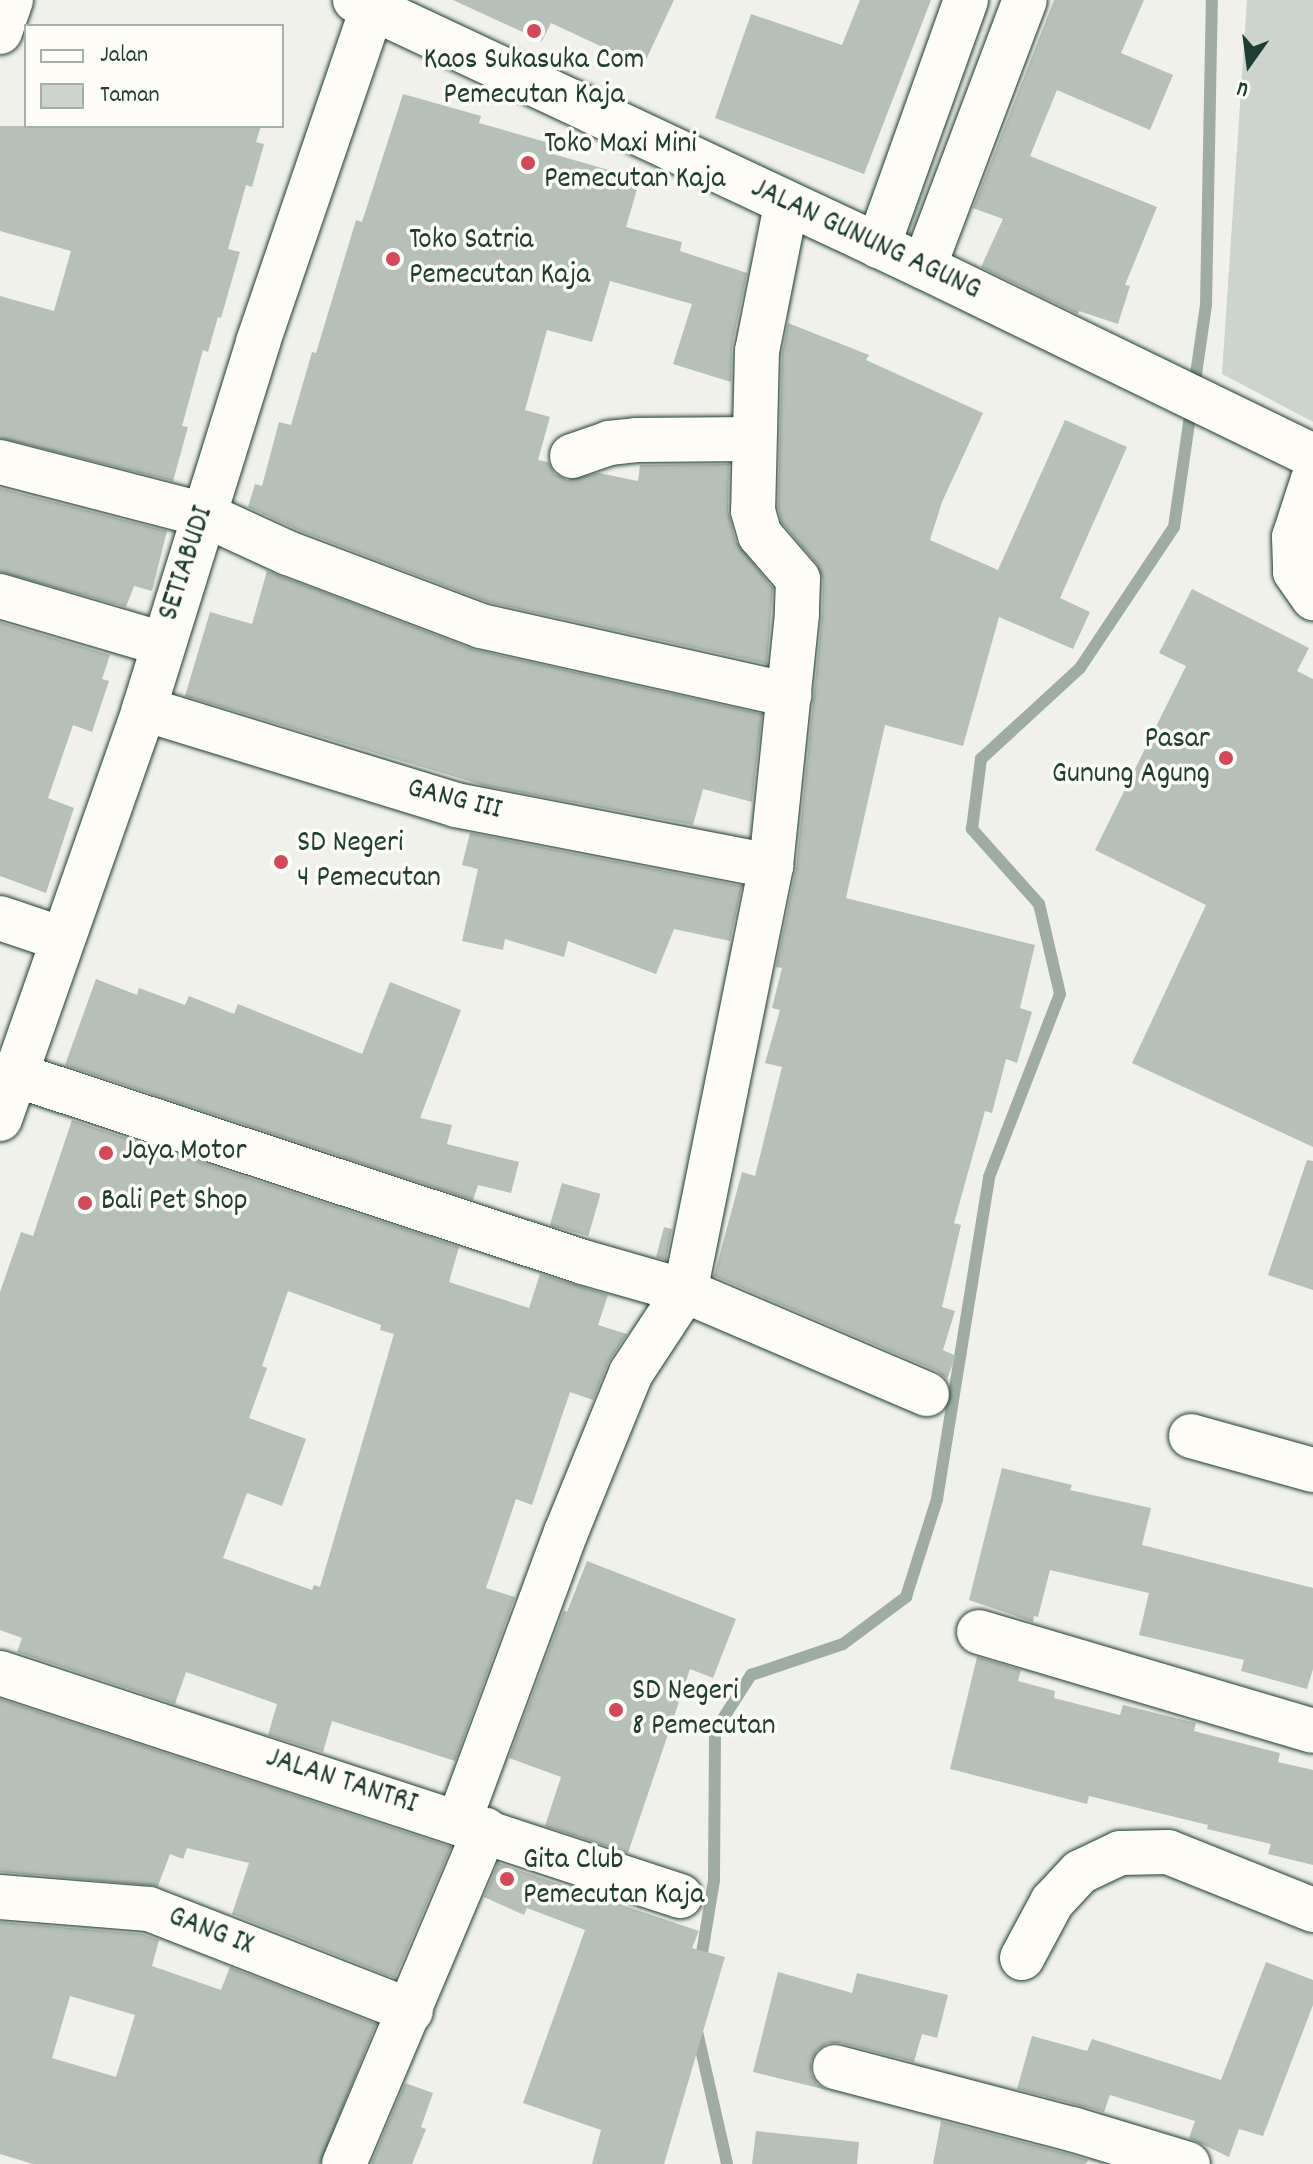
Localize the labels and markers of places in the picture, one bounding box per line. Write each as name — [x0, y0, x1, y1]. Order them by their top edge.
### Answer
marker: Kaos Sukasuka Com Pemecutan Kaja — [525, 22, 543, 40]
place label: Kaos Sukasuka Com Pemecutan Kaja — [424, 44, 644, 114]
place label: Toko Maxi Mini Pemecutan Kaja — [544, 128, 725, 198]
marker: Toko Maxi Mini Pemecutan Kaja — [519, 154, 537, 172]
place label: Toko Satria Pemecutan Kaja — [409, 224, 590, 294]
marker: Toko Satria Pemecutan Kaja — [384, 250, 402, 268]
place label: Pasar Gunung Agung — [1052, 723, 1210, 794]
marker: Pasar Gunung Agung — [1217, 749, 1235, 767]
place label: SD Negeri 4 Pemecutan — [297, 827, 441, 898]
marker: SD Negeri 4 Pemecutan — [272, 853, 290, 871]
place label: Jaya Motor — [122, 1135, 247, 1171]
marker: Jaya Motor — [97, 1144, 115, 1162]
place label: Bali Pet Shop — [101, 1185, 248, 1221]
marker: Bali Pet Shop — [76, 1194, 94, 1212]
place label: SD Negeri 8 Pemecutan — [632, 1675, 776, 1746]
marker: SD Negeri 8 Pemecutan — [607, 1701, 625, 1719]
place label: Gita Club Pemecutan Kaja — [523, 1844, 704, 1914]
marker: Gita Club Pemecutan Kaja — [498, 1870, 516, 1888]

